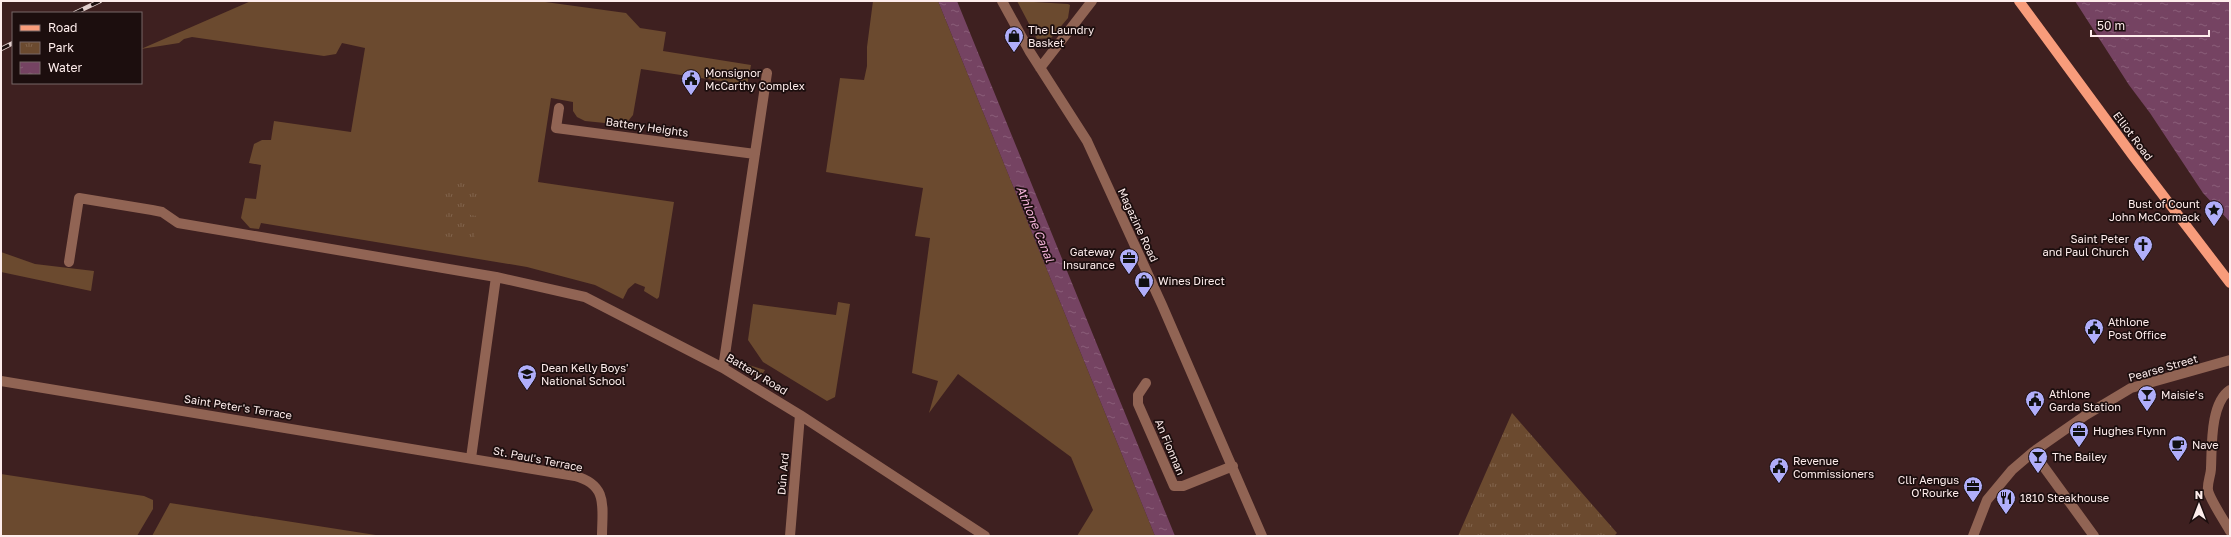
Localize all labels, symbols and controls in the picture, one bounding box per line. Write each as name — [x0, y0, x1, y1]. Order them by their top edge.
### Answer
legend — [12, 12, 142, 84]
scale bar — [2091, 12, 2209, 38]
text: 50 m — [2097, 18, 2125, 33]
text: Road — [48, 20, 77, 35]
place label: The Laundry Basket — [1028, 23, 1094, 49]
shop icon: The Laundry Basket — [1003, 25, 1025, 53]
text: Park — [48, 40, 74, 55]
text: Water — [48, 60, 82, 75]
place label: Monsignor McCarthy Complex — [705, 66, 805, 92]
public building icon: Monsignor McCarthy Complex — [680, 68, 702, 96]
street label: Elliot Road — [2111, 109, 2156, 163]
street label: Battery Heights — [605, 114, 689, 139]
water label: Athlone Canal — [1013, 183, 1058, 265]
street label: Magazine Road — [1116, 186, 1161, 264]
place label: Bust of Count John McCormack — [2109, 197, 2200, 223]
place icon: Bust of Count John McCormack — [2203, 199, 2225, 227]
place label: Saint Peter and Paul Church — [2042, 232, 2130, 258]
church icon: Saint Peter and Paul Church — [2132, 234, 2154, 262]
place label: Gateway Insurance — [1063, 245, 1115, 271]
office icon: Gateway Insurance — [1118, 247, 1140, 275]
shop icon: Wines Direct — [1133, 270, 1155, 298]
place label: Wines Direct — [1158, 274, 1225, 287]
place label: Athlone Post Office — [2108, 315, 2166, 341]
public building icon: Athlone Post Office — [2083, 317, 2105, 345]
street label: Battery Road — [724, 350, 790, 397]
street label: Pearse Street — [2127, 351, 2199, 384]
place label: Dean Kelly Boys' National School — [541, 361, 628, 387]
school or university icon: Dean Kelly Boys' National School — [516, 363, 538, 391]
bar icon: Maisie’s — [2136, 384, 2158, 412]
place label: Athlone Garda Station — [2049, 387, 2121, 413]
place label: Maisie’s — [2161, 388, 2204, 401]
public building icon: Athlone Garda Station — [2024, 389, 2046, 417]
street label: Saint Peter's Terrace — [183, 392, 293, 421]
street label: An Fionnan — [1153, 417, 1188, 477]
office icon: Hughes Flynn — [2068, 420, 2090, 448]
place label: Hughes Flynn — [2093, 424, 2166, 437]
cafe icon: Nave — [2167, 434, 2189, 462]
place label: Nave — [2192, 438, 2219, 451]
street label: St. Paul's Terrace — [492, 443, 584, 474]
bar icon: The Bailey — [2027, 446, 2049, 474]
place label: The Bailey — [2052, 450, 2107, 463]
street label: Dún Ard — [774, 452, 791, 496]
place label: Revenue Commissioners — [1793, 454, 1874, 480]
public building icon: Revenue Commissioners — [1768, 456, 1790, 484]
place label: Cllr Aengus O'Rourke — [1898, 473, 1959, 499]
office icon: Cllr Aengus O'Rourke — [1962, 475, 1984, 503]
north arrow — [2179, 485, 2219, 525]
restaurant icon: 1810 Steakhouse — [1995, 487, 2017, 515]
text: N — [2195, 488, 2203, 501]
place label: 1810 Steakhouse — [2020, 491, 2109, 504]

